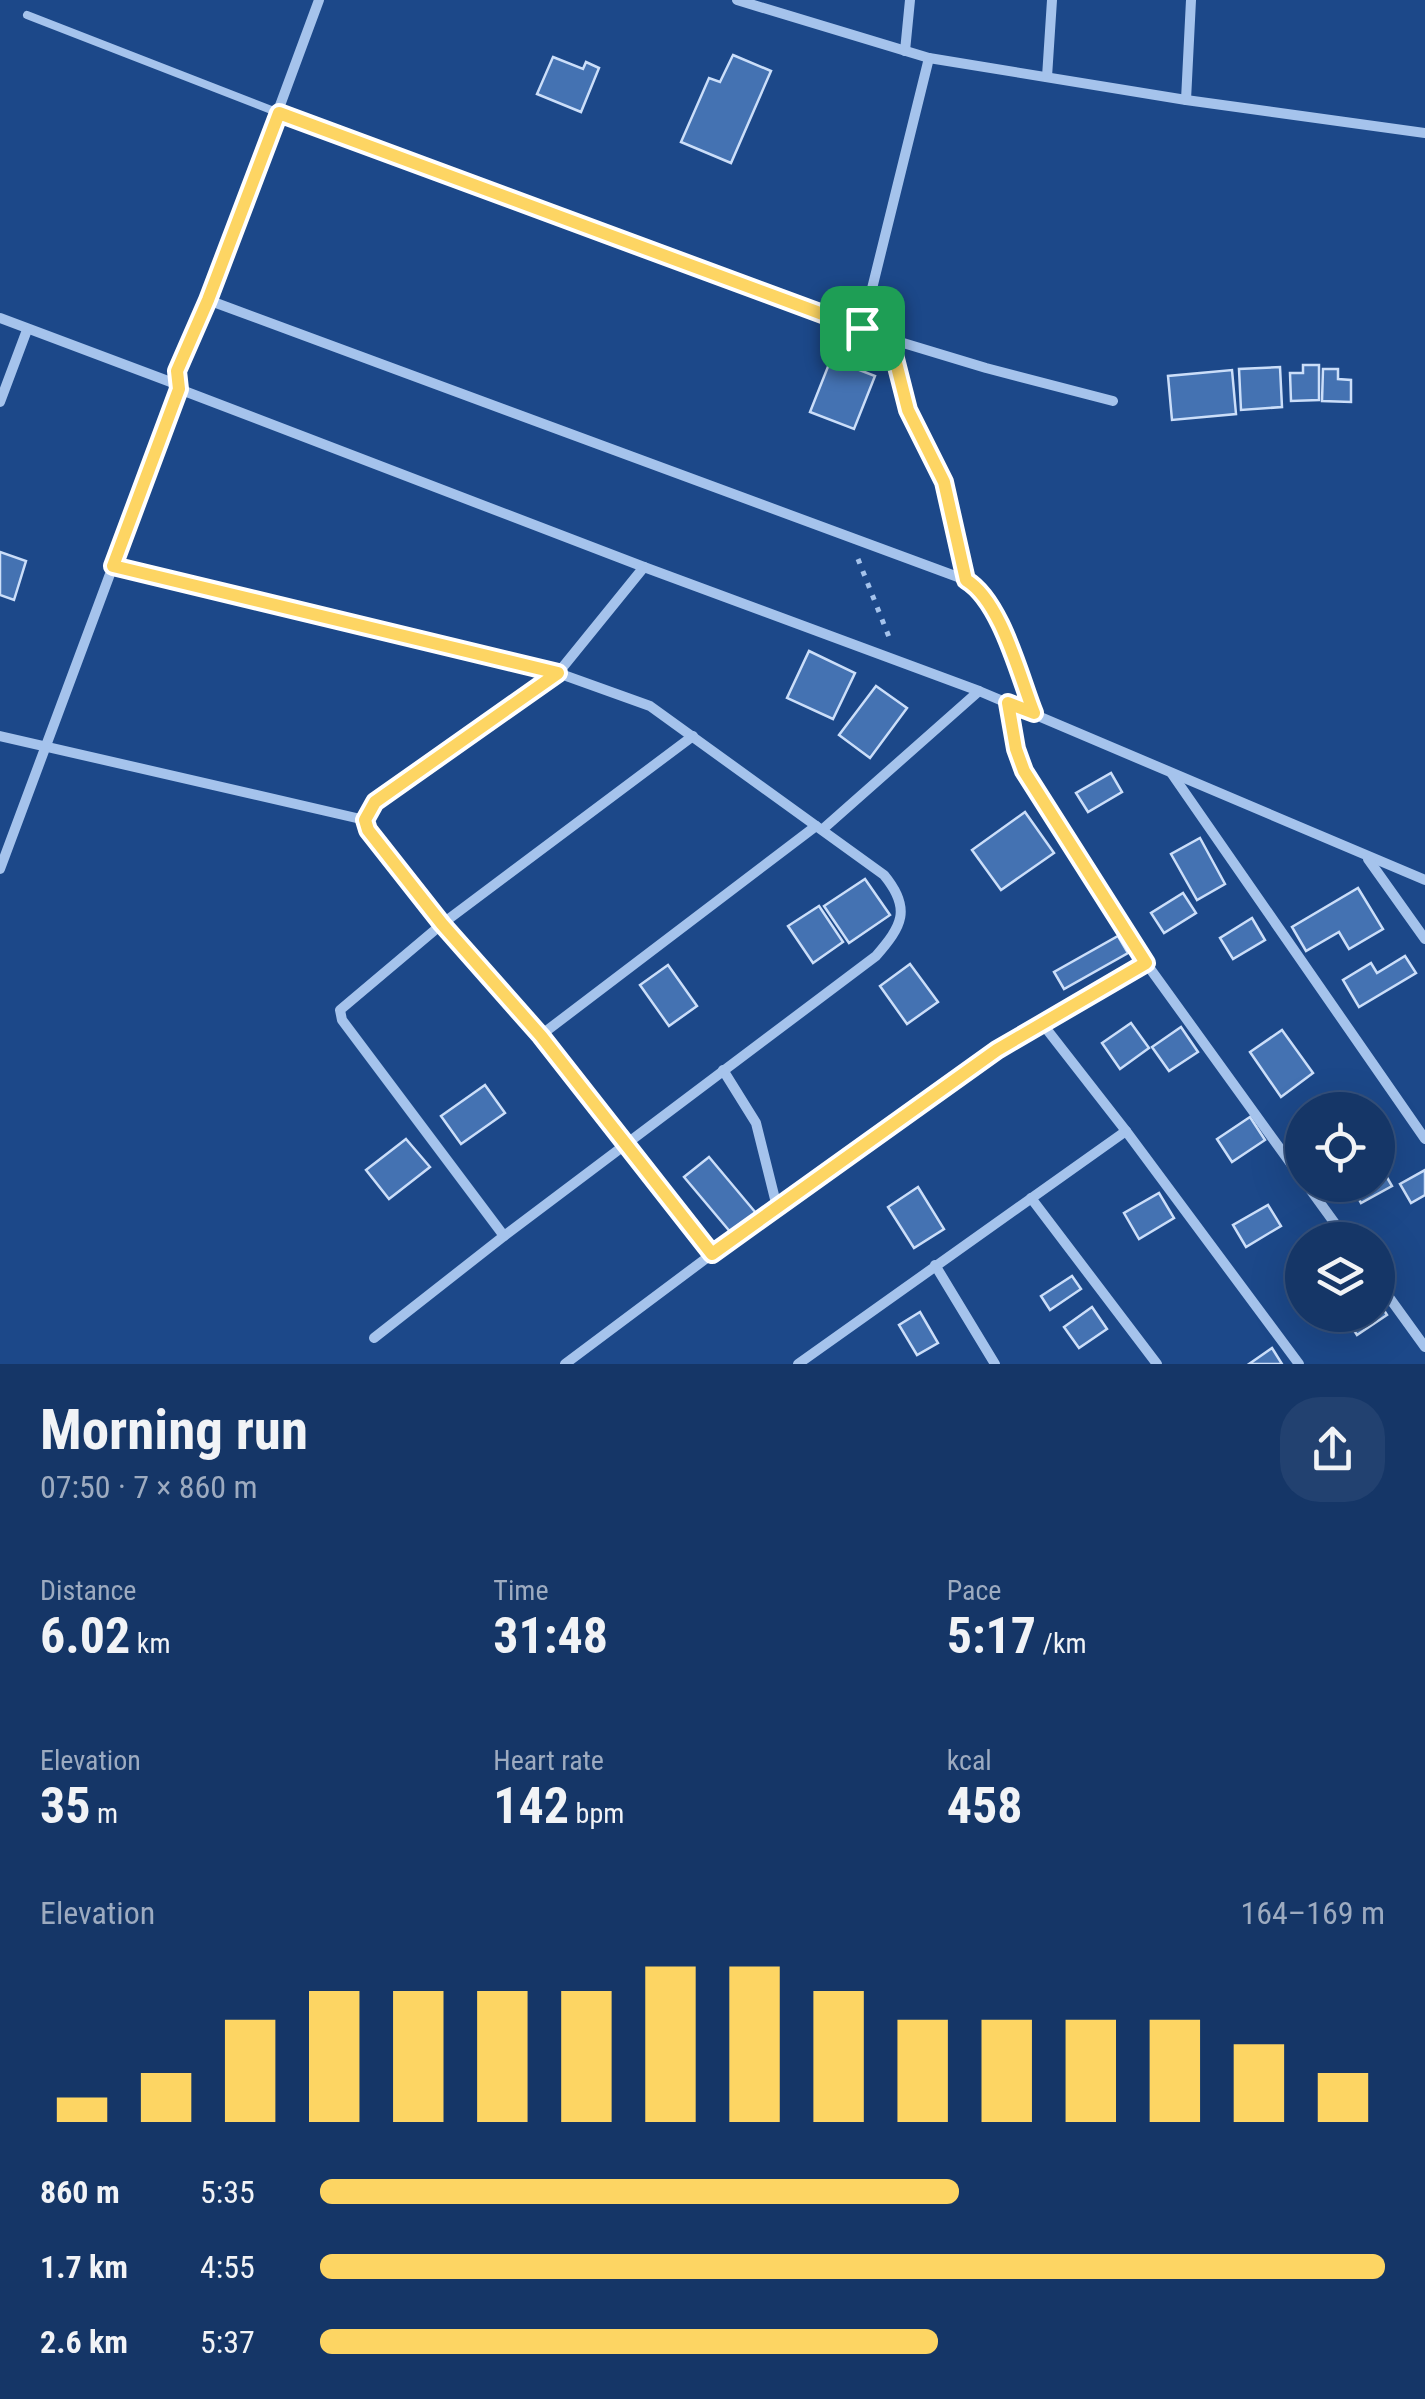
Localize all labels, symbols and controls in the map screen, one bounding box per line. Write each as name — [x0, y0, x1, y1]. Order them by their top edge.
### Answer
pin — [820, 286, 905, 371]
icon: arrive — [835, 301, 890, 356]
map controls — [1285, 1092, 1395, 1332]
button: locate — [1285, 1092, 1395, 1202]
button: layers — [1285, 1222, 1395, 1332]
button: share — [1280, 1397, 1385, 1502]
text: Morning run — [40, 1398, 308, 1462]
text: 07:50 · 7 × 860 m — [40, 1468, 258, 1506]
text: Distance — [40, 1574, 137, 1607]
text: Time — [493, 1574, 549, 1607]
text: Pace — [947, 1574, 1002, 1607]
text: 6.02 — [40, 1607, 130, 1665]
text: 31:48 — [493, 1607, 608, 1665]
text: 5:17 — [947, 1607, 1036, 1665]
text: km — [130, 1627, 170, 1660]
text: /km — [1036, 1627, 1087, 1660]
text: Elevation — [40, 1744, 141, 1777]
text: Heart rate — [493, 1744, 604, 1777]
text: kcal — [947, 1744, 992, 1777]
text: 35 — [40, 1777, 91, 1835]
text: 142 — [493, 1777, 569, 1835]
text: 458 — [947, 1777, 1022, 1835]
text: m — [91, 1797, 118, 1830]
text: bpm — [569, 1797, 624, 1830]
text: Elevation — [40, 1894, 155, 1932]
text: 164–169 m — [1240, 1894, 1385, 1932]
text: 860 m — [40, 2173, 120, 2211]
text: 5:35 — [200, 2173, 255, 2211]
text: 1.7 km — [40, 2248, 128, 2286]
text: 4:55 — [200, 2248, 255, 2286]
text: 2.6 km — [40, 2323, 128, 2361]
text: 5:37 — [200, 2323, 255, 2361]

